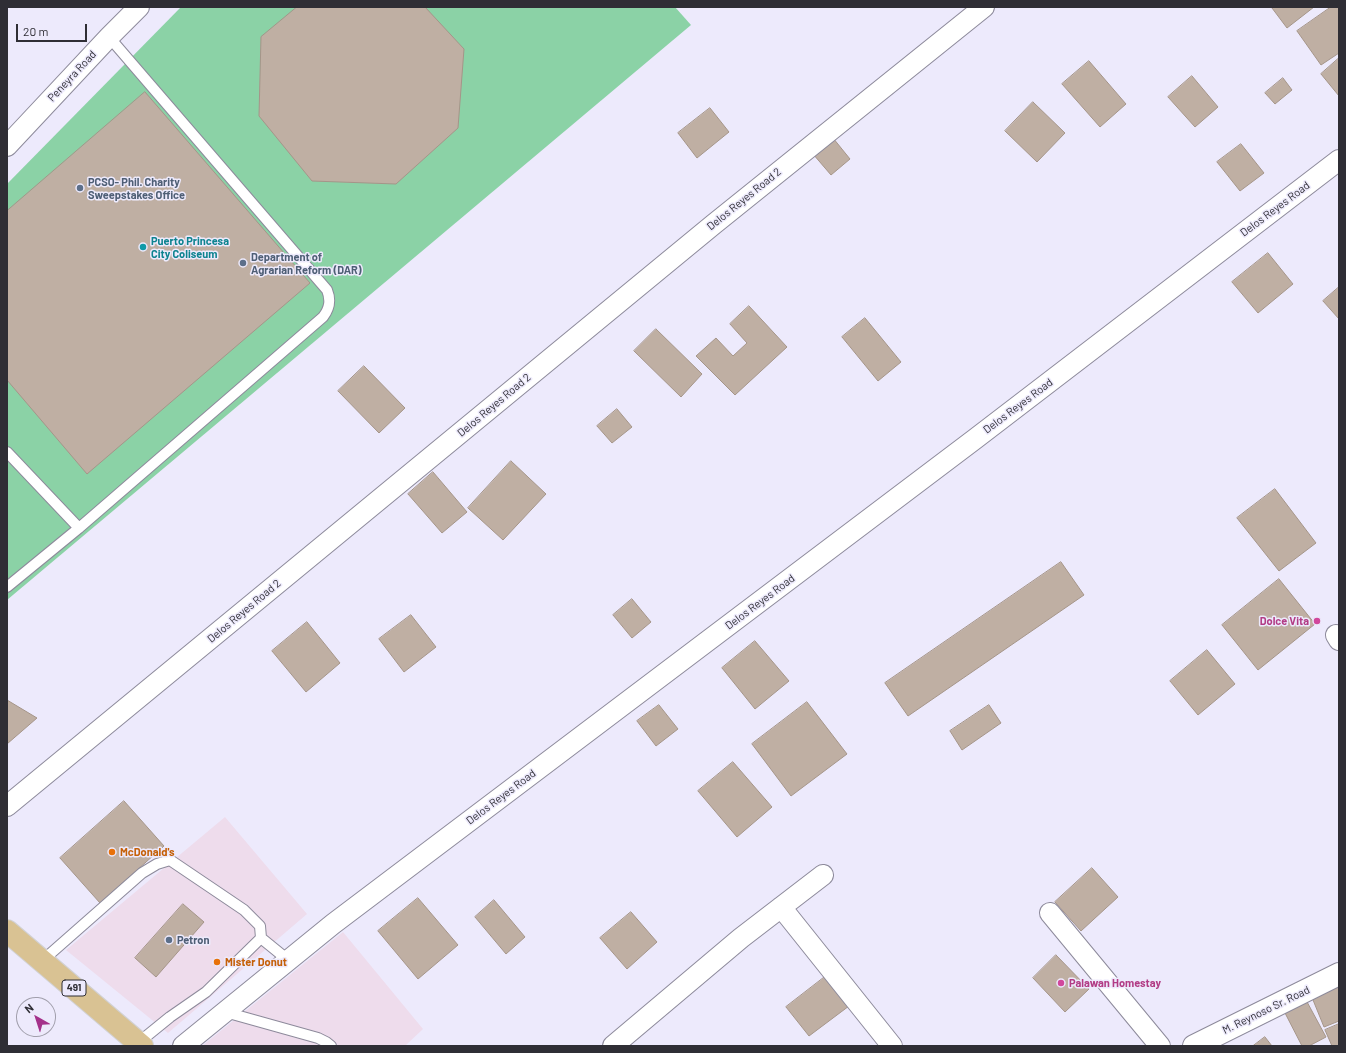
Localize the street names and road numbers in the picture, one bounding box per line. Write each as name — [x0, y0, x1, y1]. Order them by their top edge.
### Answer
street label: Peneyra Road — [45, 48, 99, 104]
street label: Delos Reyes Road 2 — [704, 165, 784, 233]
street label: Delos Reyes Road — [1238, 179, 1312, 239]
street label: Delos Reyes Road 2 — [455, 370, 533, 440]
street label: Delos Reyes Road — [981, 376, 1055, 436]
street label: Delos Reyes Road — [723, 572, 797, 632]
street label: Delos Reyes Road 2 — [205, 576, 283, 646]
street label: Delos Reyes Road — [464, 767, 538, 827]
road number: 491 — [62, 980, 86, 996]
street label: M. Reynoso Sr. Road — [1220, 983, 1312, 1037]

